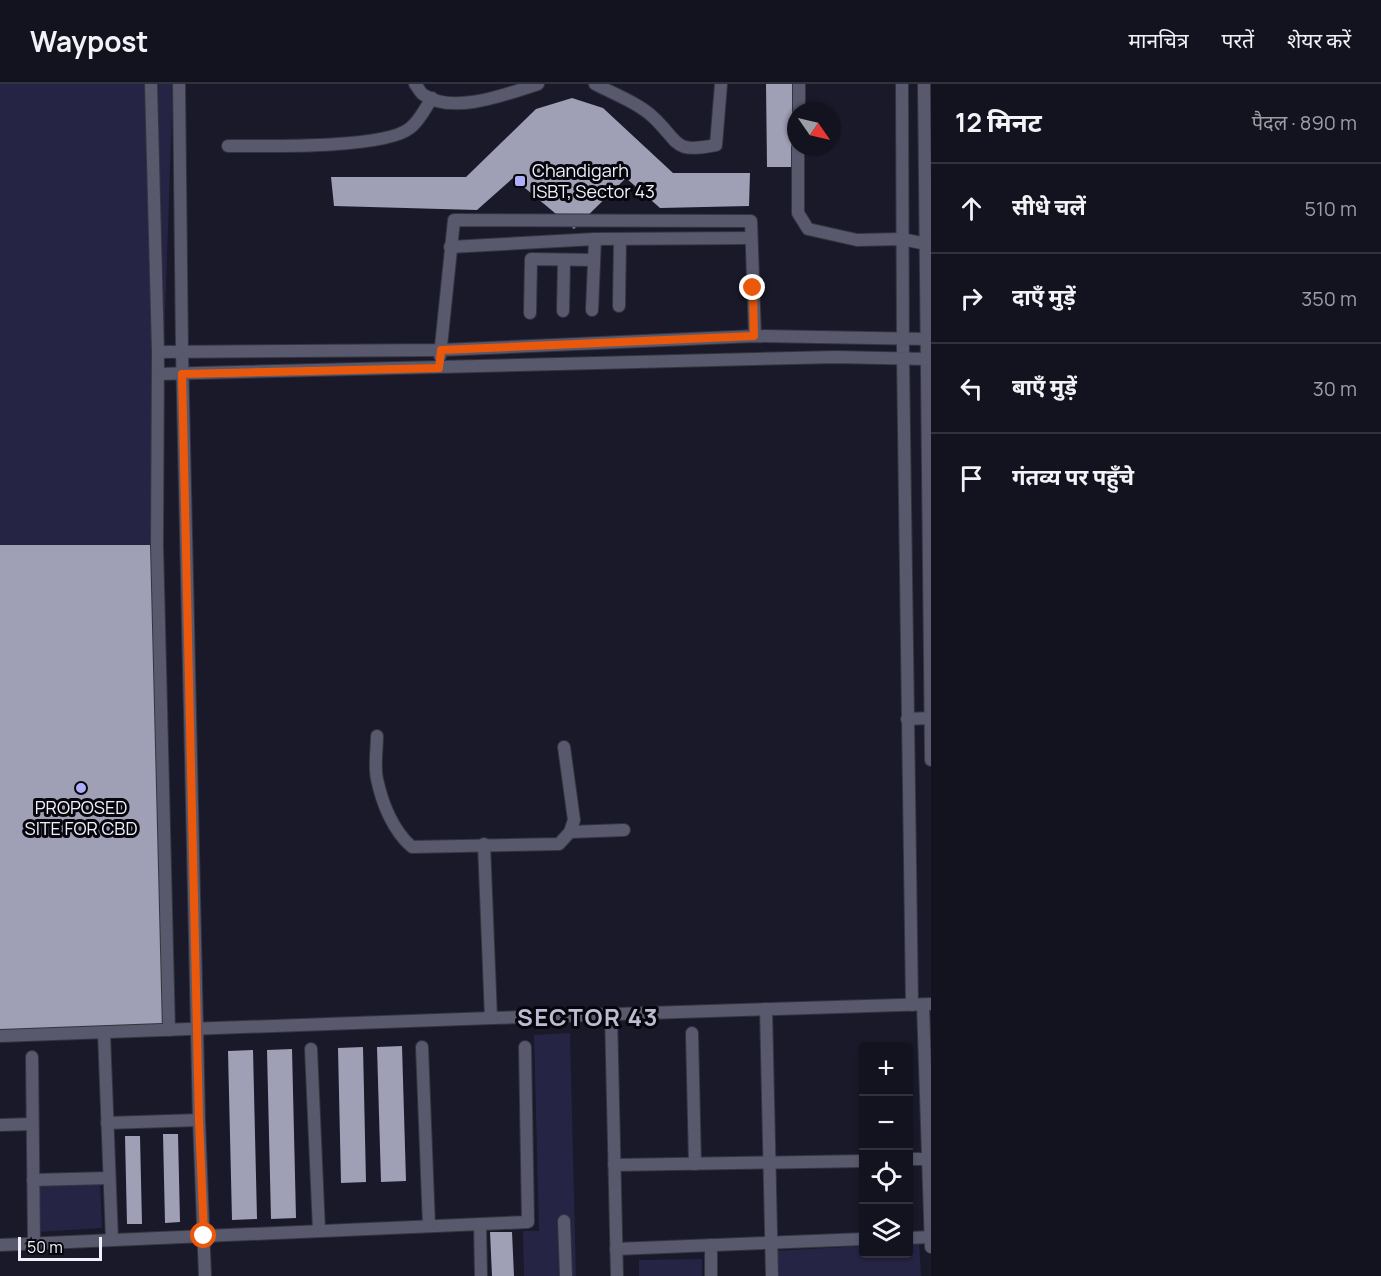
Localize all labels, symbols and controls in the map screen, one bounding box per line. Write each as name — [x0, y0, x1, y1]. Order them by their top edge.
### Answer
text: Waypost — [30, 22, 149, 60]
text: मानचित्र — [1129, 26, 1189, 54]
text: परतें — [1222, 26, 1254, 54]
text: शेयर करें — [1287, 26, 1351, 54]
north arrow — [787, 102, 841, 156]
text: 12 मिनट — [955, 104, 1042, 140]
text: पैदल · 890 m — [1252, 109, 1357, 136]
place label: Chandigarh ISBT, Sector 43 — [532, 158, 655, 203]
marker: Chandigarh ISBT, Sector 43 — [513, 174, 527, 188]
icon: ahead — [955, 192, 988, 225]
text: सीधे चलें — [1012, 192, 1086, 222]
text: 510 m — [1304, 195, 1357, 222]
route end — [739, 274, 765, 300]
icon: right — [955, 282, 988, 315]
text: दाएँ मुड़ें — [1012, 282, 1075, 312]
text: 350 m — [1301, 285, 1357, 312]
icon: left — [955, 372, 988, 405]
text: बाएँ मुड़ें — [1012, 372, 1077, 402]
text: 30 m — [1313, 375, 1357, 402]
icon: arrive — [955, 462, 988, 495]
text: गंतव्य पर पहुँचे — [1012, 462, 1134, 492]
marker: PROPOSED SITE FOR CBD — [74, 781, 88, 795]
place label: PROPOSED SITE FOR CBD — [25, 795, 137, 840]
district label: SECTOR 43 — [517, 1000, 659, 1033]
map controls — [859, 1042, 913, 1258]
button: + — [859, 1042, 913, 1096]
button: − — [859, 1096, 913, 1150]
button: locate — [859, 1150, 913, 1204]
button: layers — [859, 1204, 913, 1258]
route start — [190, 1222, 216, 1248]
scale bar — [18, 1234, 102, 1262]
text: 50 m — [27, 1236, 63, 1258]

